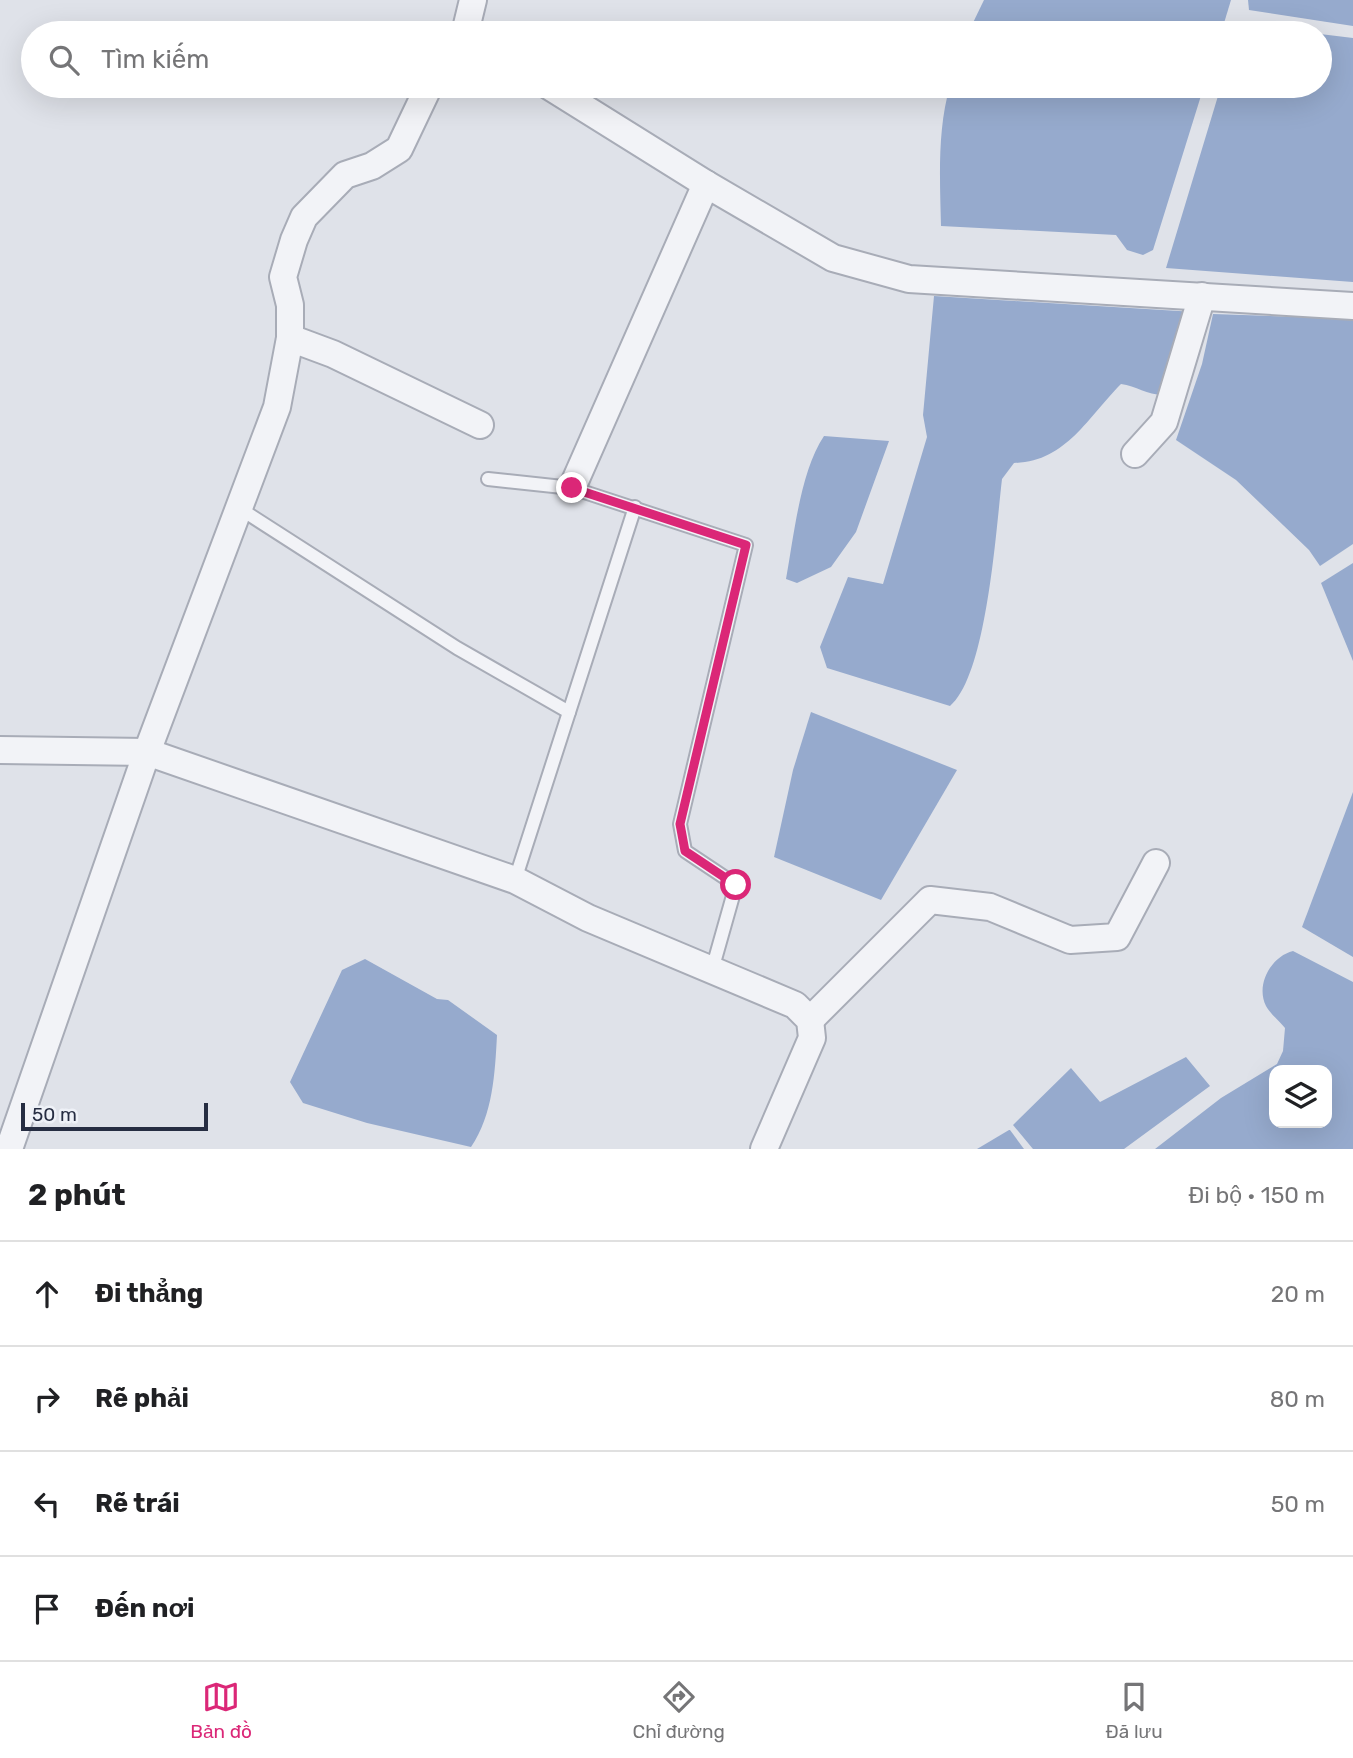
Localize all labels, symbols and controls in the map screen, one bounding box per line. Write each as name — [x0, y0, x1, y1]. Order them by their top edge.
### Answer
search box — [21, 21, 1332, 98]
icon: search — [45, 41, 83, 79]
text: Tìm kiếm — [101, 44, 209, 75]
route end — [556, 472, 587, 503]
route start — [720, 869, 751, 900]
map controls — [1269, 1065, 1332, 1128]
button: layers — [1269, 1065, 1332, 1128]
scale bar — [21, 1100, 208, 1132]
text: 50 m — [32, 1103, 77, 1126]
text: 2 phút — [28, 1177, 126, 1213]
text: Đi bộ · 150 m — [1188, 1181, 1325, 1209]
icon: ahead — [28, 1275, 66, 1313]
text: Đi thẳng — [95, 1278, 203, 1309]
text: 20 m — [1271, 1280, 1325, 1308]
icon: right — [28, 1380, 66, 1418]
text: Rẽ phải — [95, 1383, 189, 1414]
text: 80 m — [1270, 1385, 1325, 1413]
icon: left — [28, 1485, 66, 1523]
text: Rẽ trái — [95, 1488, 180, 1519]
text: 50 m — [1271, 1490, 1325, 1518]
icon: arrive — [28, 1590, 66, 1628]
text: Đến nơi — [95, 1593, 194, 1624]
tab: Bản đồ — [190, 1678, 252, 1743]
tab: Chỉ đường — [632, 1678, 725, 1743]
tab: Đã lưu — [1106, 1678, 1163, 1743]

